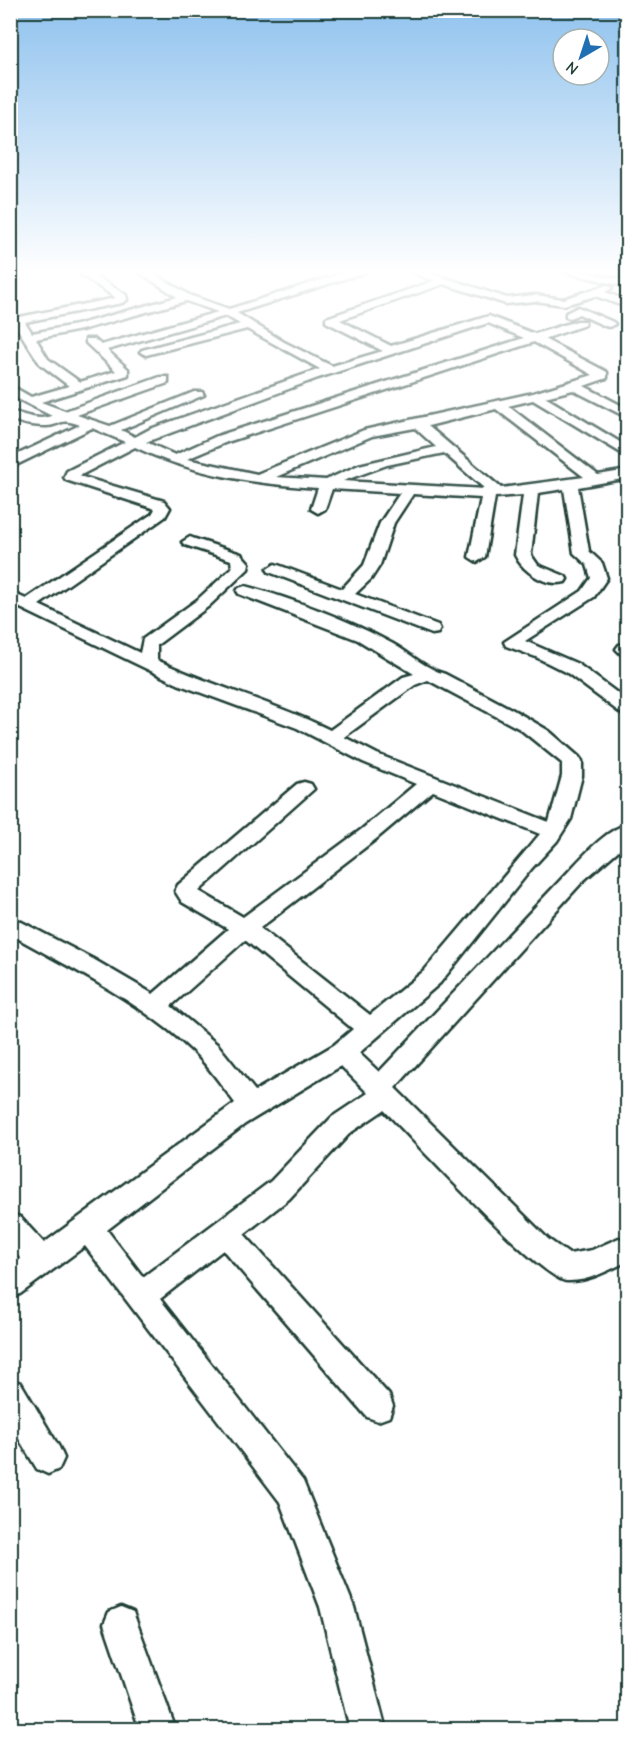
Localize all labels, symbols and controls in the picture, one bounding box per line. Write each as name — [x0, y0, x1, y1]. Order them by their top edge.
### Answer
north arrow — [551, 27, 611, 87]
text: N — [562, 58, 582, 78]

